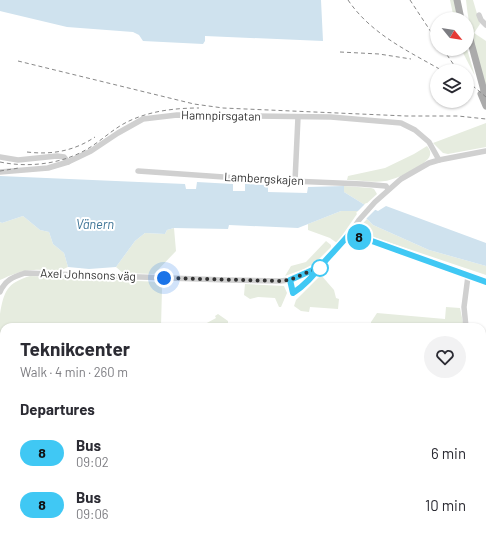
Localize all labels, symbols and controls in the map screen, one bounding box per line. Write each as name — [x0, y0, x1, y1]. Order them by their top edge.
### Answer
north arrow — [430, 12, 474, 56]
map controls — [430, 12, 474, 108]
button: layers — [430, 64, 474, 108]
street label: Hamnpirsgatan — [181, 107, 261, 123]
street label: Lambergskajen — [224, 169, 304, 187]
water label: Vänern — [76, 216, 114, 232]
line badge: 8 — [346, 224, 372, 250]
text: 8 — [355, 228, 363, 245]
unlabelled marker — [311, 259, 329, 277]
street label: Axel Johnsons väg — [40, 265, 136, 283]
your location — [154, 268, 174, 288]
button: heart — [424, 336, 466, 378]
text: Teknikcenter — [20, 337, 130, 360]
text: Walk · 4 min · 260 m — [20, 364, 128, 380]
text: Departures — [20, 400, 95, 418]
text: Bus — [76, 436, 101, 454]
text: 8 — [38, 444, 46, 461]
text: 6 min — [431, 444, 466, 462]
text: 09:02 — [76, 454, 109, 470]
text: Bus — [76, 488, 101, 506]
text: 8 — [38, 496, 46, 513]
text: 10 min — [425, 496, 466, 514]
text: 09:06 — [76, 506, 109, 522]

